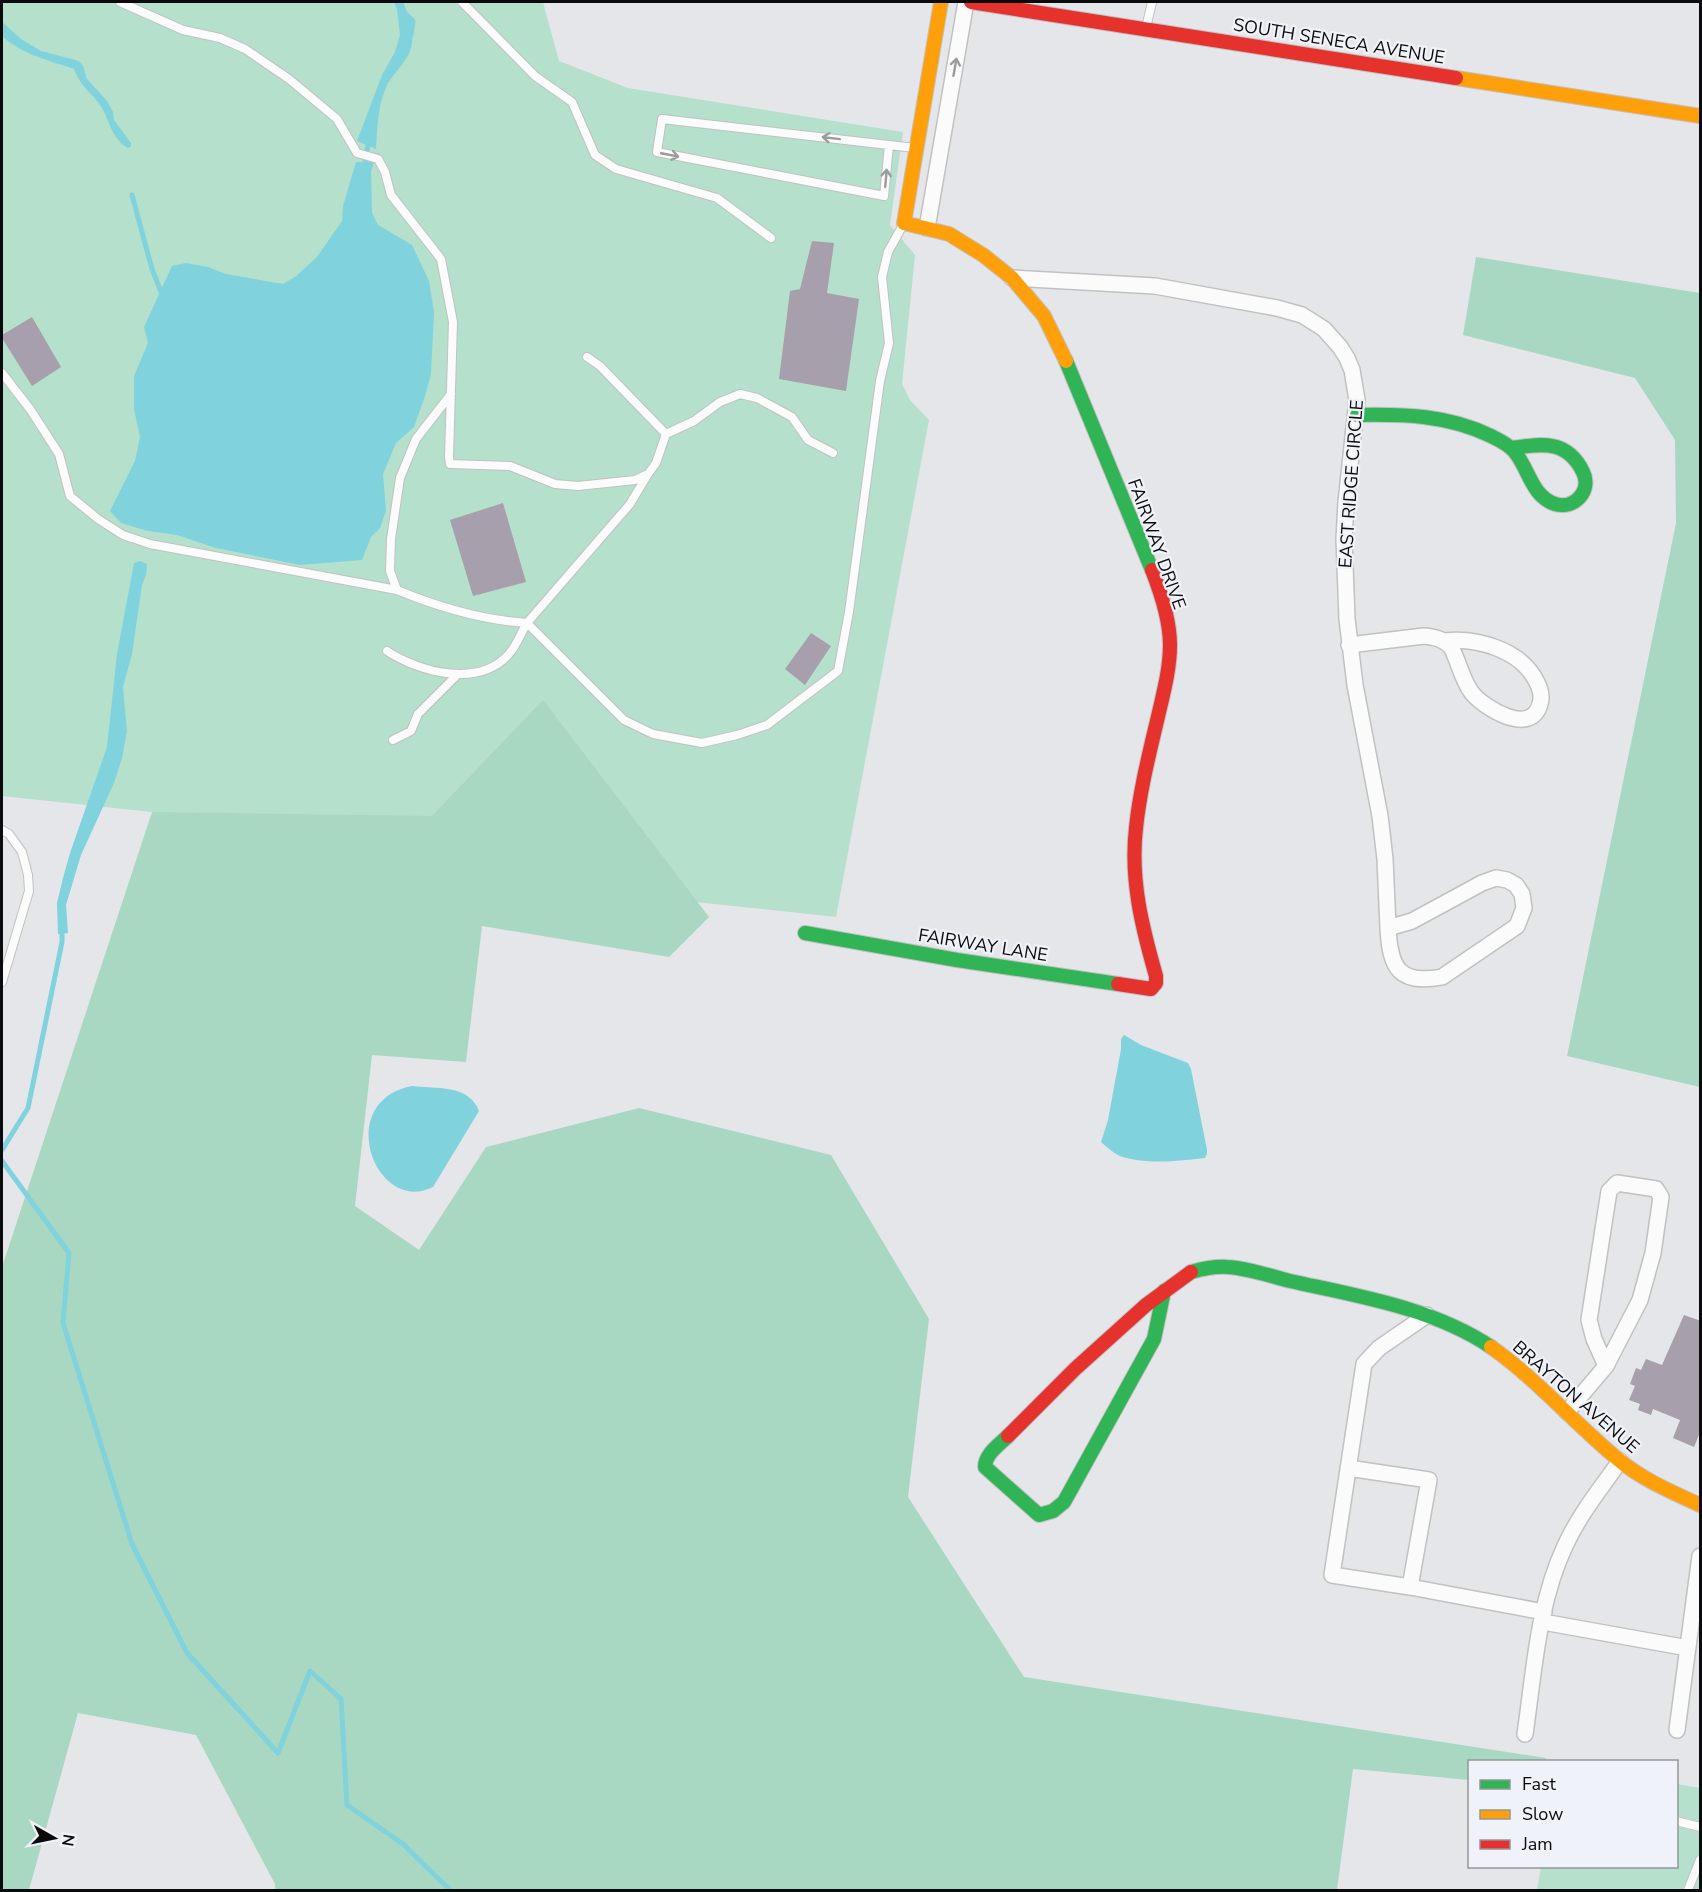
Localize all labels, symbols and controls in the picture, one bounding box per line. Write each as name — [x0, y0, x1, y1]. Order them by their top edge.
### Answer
street label: SOUTH SENECA AVENUE — [1231, 12, 1447, 70]
one-way arrow — [950, 57, 961, 77]
one-way arrow — [821, 133, 841, 144]
one-way arrow — [659, 150, 679, 161]
one-way arrow — [881, 168, 892, 188]
street label: EAST RIDGE CIRCLE — [1333, 399, 1369, 569]
street label: FAIRWAY DRIVE — [1122, 475, 1192, 613]
street label: FAIRWAY LANE — [916, 923, 1050, 967]
street label: BRAYTON AVENUE — [1507, 1335, 1645, 1459]
legend — [1468, 1760, 1678, 1868]
text: Fast — [1522, 1772, 1557, 1796]
text: Slow — [1522, 1802, 1563, 1826]
north arrow — [24, 1808, 84, 1868]
text: Jam — [1521, 1832, 1553, 1856]
text: N — [56, 1833, 80, 1848]

